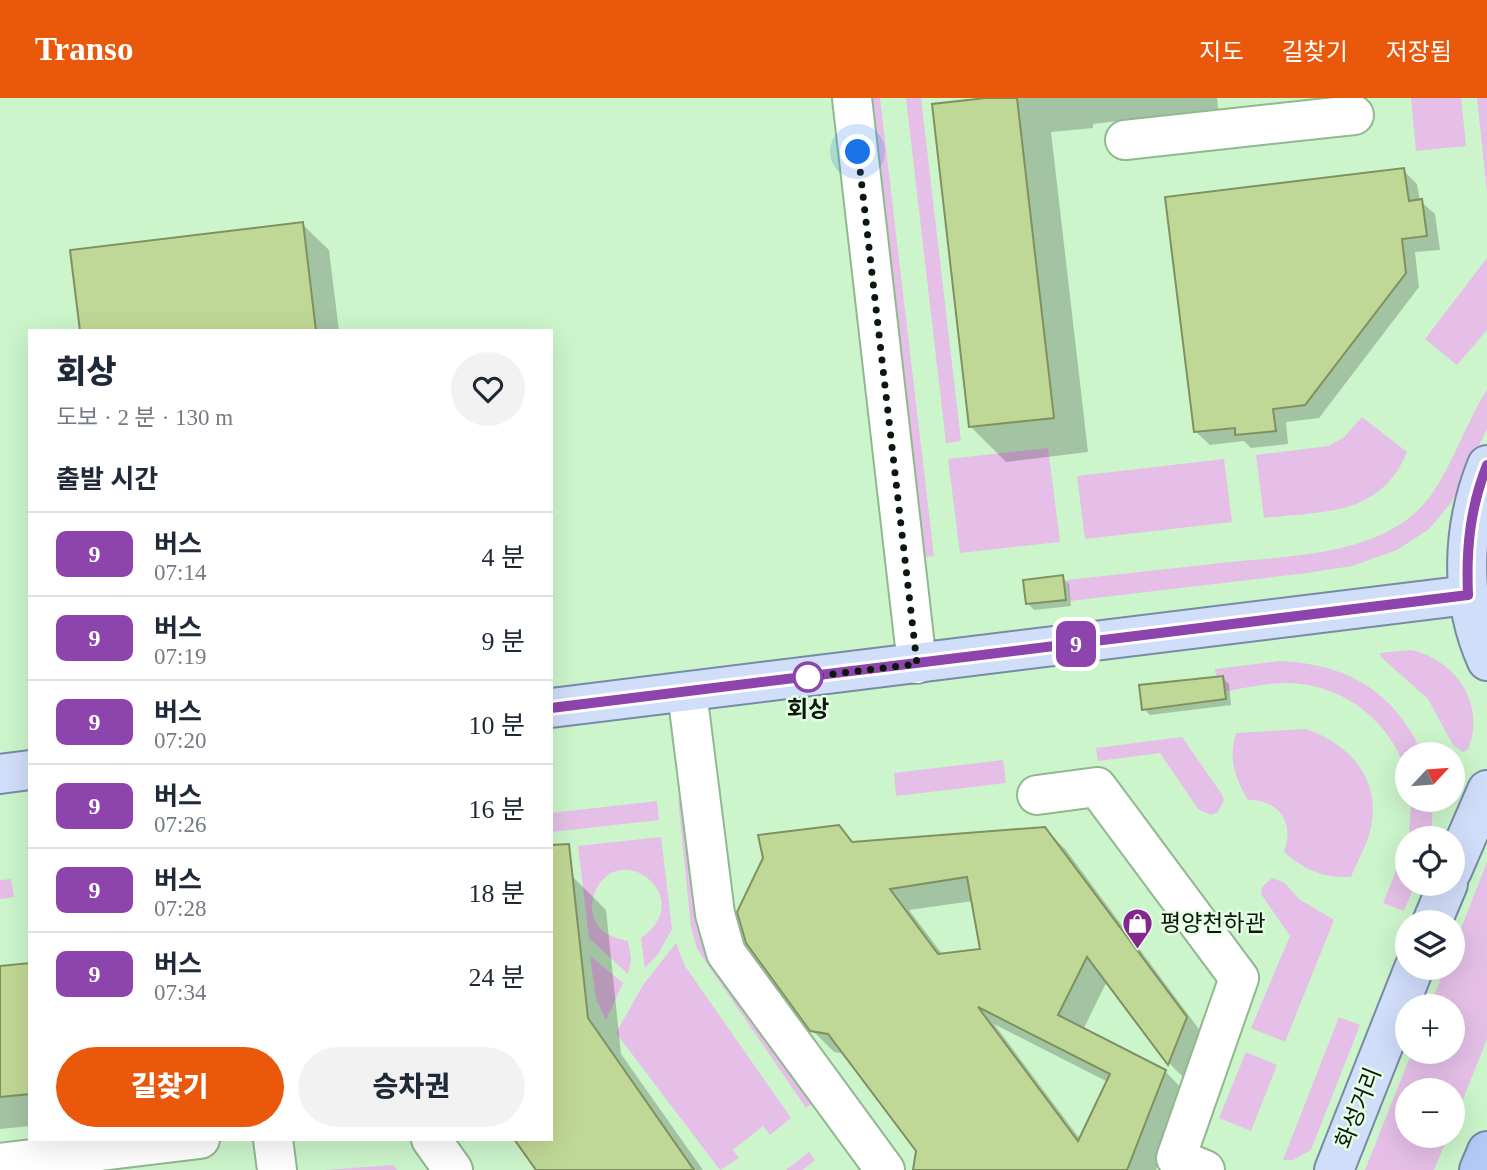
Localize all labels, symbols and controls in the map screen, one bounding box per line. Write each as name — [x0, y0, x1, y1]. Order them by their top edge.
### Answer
text: Transo — [35, 31, 133, 67]
text: 지도 — [1199, 39, 1244, 65]
text: 길찾기 — [1282, 39, 1348, 65]
text: 저장됨 — [1386, 39, 1452, 65]
your location — [840, 134, 875, 169]
button: heart — [451, 352, 525, 426]
text: 회상 — [56, 354, 117, 390]
text: 도보 · 2 분 · 130 m — [56, 405, 233, 430]
text: 출발 시간 — [56, 465, 158, 494]
text: 버스 — [154, 530, 202, 559]
text: 9 — [89, 541, 101, 567]
text: 4 분 — [482, 543, 525, 572]
text: 07:14 — [154, 560, 206, 585]
text: 버스 — [154, 614, 202, 643]
line badge: 9 — [1053, 621, 1099, 667]
text: 9 — [89, 625, 101, 651]
text: 9 분 — [482, 627, 525, 656]
text: 9 — [1070, 631, 1082, 657]
text: 07:19 — [154, 644, 206, 669]
marker: 회상 — [793, 662, 823, 692]
place label: 회상 — [787, 697, 829, 722]
text: 버스 — [154, 698, 202, 727]
text: 9 — [89, 709, 101, 735]
text: 10 분 — [469, 711, 525, 740]
text: 07:20 — [154, 728, 206, 753]
north arrow — [1395, 742, 1465, 812]
map controls — [1395, 742, 1465, 1148]
text: 버스 — [154, 782, 202, 811]
text: 9 — [89, 793, 101, 819]
text: 16 분 — [469, 795, 525, 824]
text: 07:26 — [154, 812, 206, 837]
button: locate — [1395, 826, 1465, 896]
text: 버스 — [154, 866, 202, 895]
text: 9 — [89, 877, 101, 903]
text: 18 분 — [469, 879, 525, 908]
text: 07:28 — [154, 896, 206, 921]
shop icon: 평양천하관 — [1120, 906, 1154, 950]
button: layers — [1395, 910, 1465, 980]
place label: 평양천하관 — [1160, 911, 1266, 936]
text: 버스 — [154, 950, 202, 979]
text: 9 — [89, 961, 101, 987]
text: 24 분 — [469, 963, 525, 992]
text: 07:34 — [154, 980, 206, 1005]
button: + — [1395, 994, 1465, 1064]
button: 길찾기 — [56, 1047, 284, 1127]
button: 승차권 — [298, 1047, 525, 1127]
street label: 화성거리 — [1331, 1064, 1386, 1152]
button: − — [1395, 1078, 1465, 1148]

